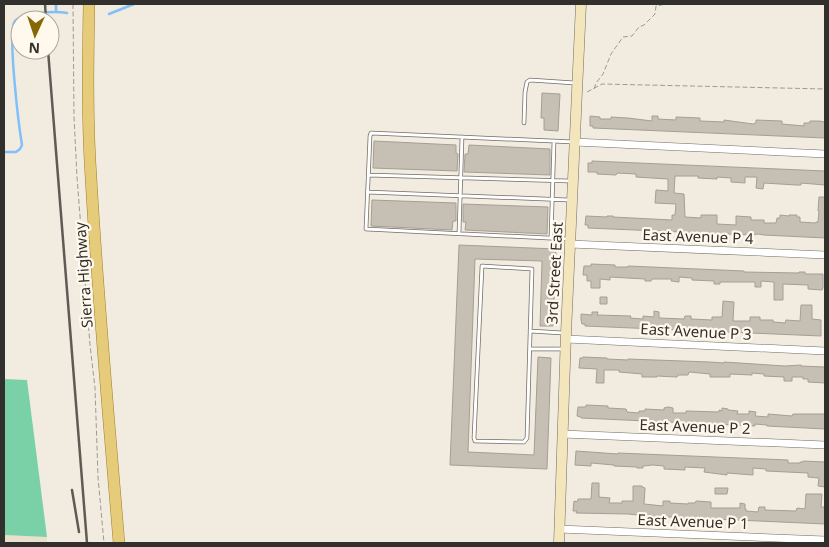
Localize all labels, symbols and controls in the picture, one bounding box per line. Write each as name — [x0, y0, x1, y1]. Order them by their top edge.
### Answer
north arrow — [10, 10, 60, 60]
text: N — [28, 39, 40, 58]
street label: Sierra Highway — [69, 221, 97, 329]
street label: 3rd Street East — [541, 221, 567, 325]
street label: East Avenue P 4 — [642, 224, 754, 248]
street label: East Avenue P 3 — [640, 318, 752, 344]
street label: East Avenue P 2 — [639, 414, 751, 438]
street label: East Avenue P 1 — [637, 509, 749, 533]

